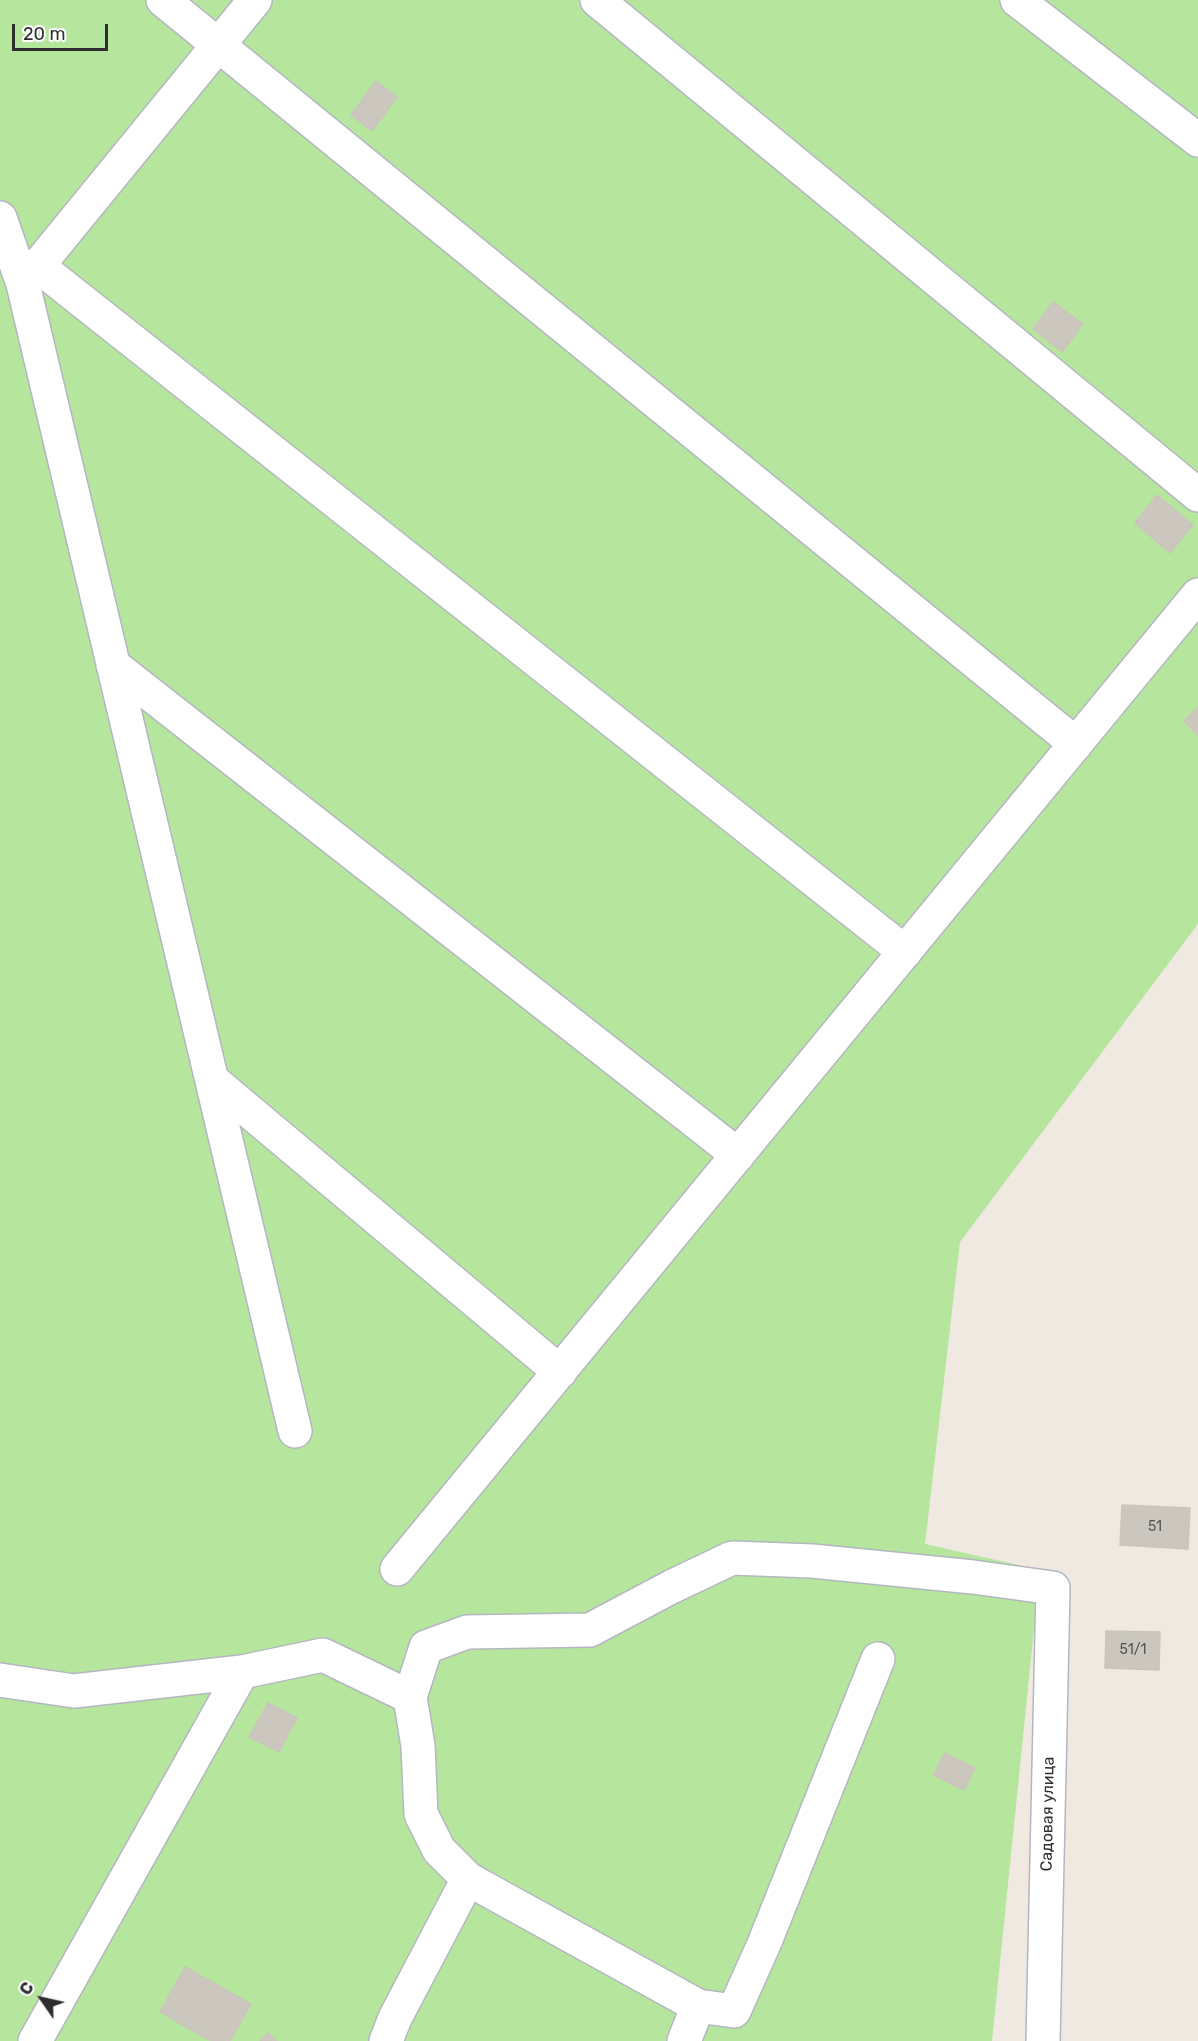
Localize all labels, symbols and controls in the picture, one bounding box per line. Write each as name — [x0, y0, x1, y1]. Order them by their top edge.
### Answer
scale bar — [15, 12, 111, 50]
text: 20 m — [23, 23, 65, 45]
house number: 51 — [1148, 1519, 1162, 1535]
house number: 51/1 — [1120, 1642, 1146, 1658]
street label: Садовая улица — [1037, 1756, 1059, 1872]
north arrow — [12, 1969, 72, 2029]
text: С — [16, 1979, 38, 1999]

